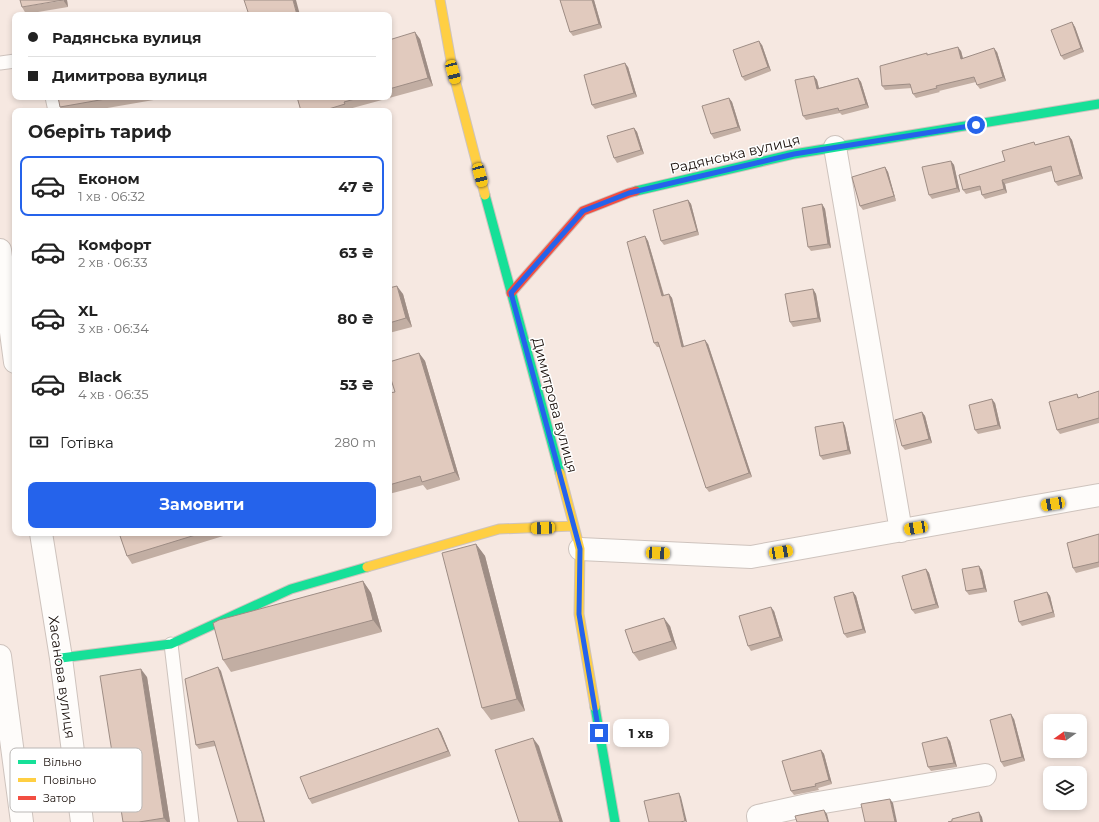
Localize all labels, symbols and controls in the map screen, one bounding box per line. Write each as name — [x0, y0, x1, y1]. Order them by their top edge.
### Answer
text: Радянська вулиця — [52, 28, 201, 47]
car — [444, 59, 462, 85]
text: Димитрова вулиця — [52, 66, 207, 85]
route start — [967, 116, 985, 134]
text: Оберіть тариф — [28, 121, 172, 143]
street label: Радянська вулиця — [668, 130, 802, 178]
car — [471, 162, 489, 188]
icon: car — [30, 168, 66, 204]
text: Економ — [78, 169, 140, 188]
text: 47 ₴ — [338, 177, 374, 196]
text: 1 хв · 06:32 — [78, 188, 145, 204]
icon: car — [30, 234, 66, 270]
text: Комфорт — [78, 235, 151, 254]
text: 63 ₴ — [339, 243, 374, 262]
text: 2 хв · 06:33 — [78, 254, 148, 270]
icon: car — [30, 300, 66, 336]
text: XL — [78, 301, 97, 320]
text: 80 ₴ — [337, 309, 374, 328]
text: 3 хв · 06:34 — [78, 320, 149, 336]
street label: Димитрова вулиця — [528, 335, 582, 475]
icon: car — [30, 366, 66, 402]
text: Black — [78, 367, 122, 386]
text: 53 ₴ — [340, 375, 374, 394]
text: 4 хв · 06:35 — [78, 386, 149, 402]
icon: cash — [28, 431, 50, 453]
text: Готівка — [60, 433, 114, 452]
text: 280 m — [335, 434, 376, 450]
button: Замовити — [28, 482, 376, 528]
car — [1040, 496, 1066, 512]
car — [903, 520, 929, 536]
car — [531, 522, 555, 534]
car — [768, 544, 794, 560]
car — [646, 546, 670, 560]
street label: Хасанова вулиця — [44, 614, 80, 740]
north arrow — [1043, 714, 1087, 758]
map controls — [1043, 714, 1087, 810]
callout: 1 хв — [613, 719, 669, 747]
route end — [590, 724, 608, 742]
text: 1 хв — [629, 725, 653, 741]
legend — [10, 748, 142, 812]
text: Вільно — [43, 755, 82, 769]
button: layers — [1043, 766, 1087, 810]
text: Повільно — [43, 773, 96, 787]
text: Затор — [43, 791, 76, 805]

